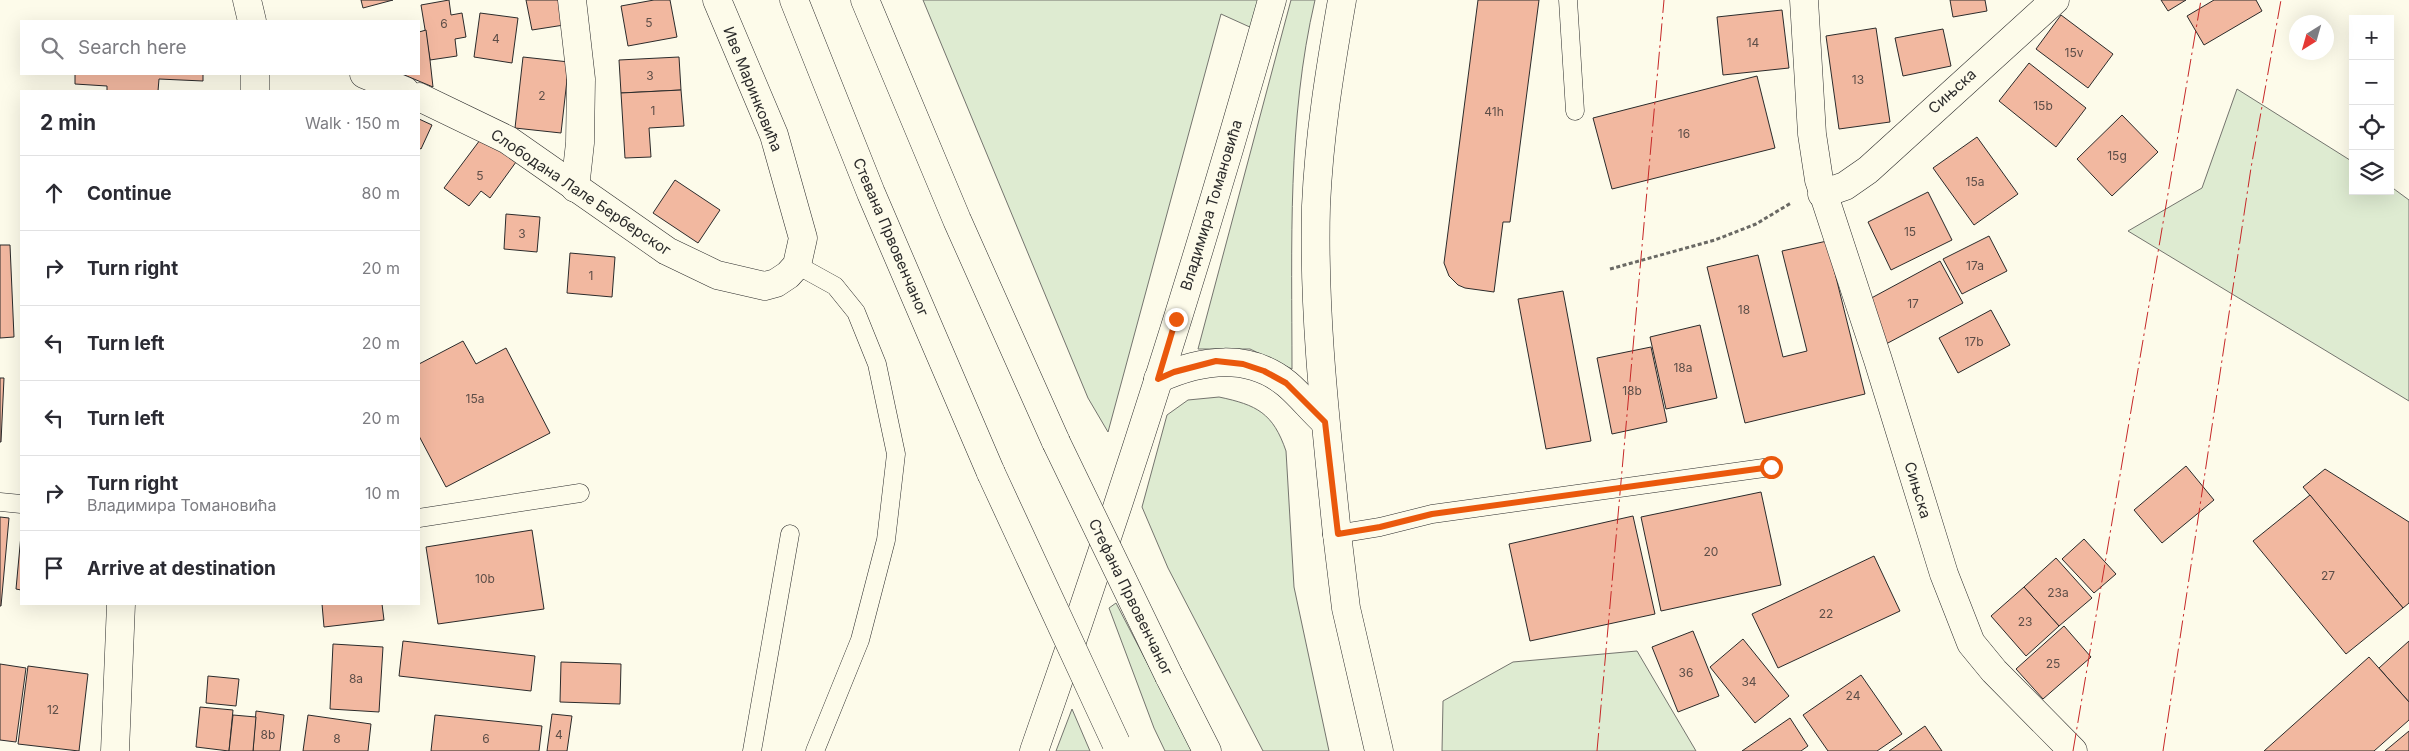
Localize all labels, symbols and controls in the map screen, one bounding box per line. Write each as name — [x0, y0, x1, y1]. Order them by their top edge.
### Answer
house number: 5 — [645, 15, 653, 30]
north arrow — [2289, 15, 2334, 60]
map controls — [2349, 15, 2394, 195]
button: + — [2349, 15, 2394, 60]
house number: 6 — [440, 16, 448, 31]
search box — [20, 20, 420, 75]
street label: Иве Маринковића — [719, 24, 787, 154]
house number: 4 — [492, 31, 500, 46]
icon: search — [38, 34, 66, 62]
house number: 14 — [1747, 35, 1760, 50]
text: Search here — [78, 36, 187, 59]
house number: 15v — [2065, 45, 2084, 60]
button: − — [2349, 60, 2394, 105]
street label: Сињска — [1924, 64, 1980, 118]
house number: 3 — [646, 68, 654, 83]
house number: 13 — [1852, 72, 1864, 87]
house number: 2 — [538, 88, 546, 103]
house number: 15b — [2033, 98, 2053, 113]
house number: 1 — [651, 103, 655, 118]
house number: 41h — [1484, 104, 1504, 119]
button: locate — [2349, 105, 2394, 150]
text: 2 min — [40, 110, 96, 135]
text: Walk · 150 m — [305, 113, 400, 133]
street label: Владимира Томановића — [1176, 117, 1246, 293]
street label: Слободана Лале Берберског — [487, 124, 675, 260]
house number: 16 — [1678, 126, 1690, 141]
house number: 15g — [2107, 148, 2127, 163]
button: layers — [2349, 150, 2394, 195]
street label: Стевана Првовенчаног — [849, 155, 933, 319]
house number: 5 — [476, 168, 484, 183]
house number: 15a — [1966, 174, 1984, 189]
icon: ahead — [40, 179, 68, 207]
text: Continue — [87, 182, 172, 205]
text: 80 m — [361, 183, 400, 203]
house number: 15 — [1904, 224, 1916, 239]
house number: 3 — [518, 226, 526, 241]
icon: right — [40, 254, 68, 282]
text: Turn right — [87, 257, 178, 280]
text: 20 m — [362, 258, 400, 278]
house number: 17a — [1966, 258, 1984, 273]
house number: 1 — [589, 268, 593, 283]
house number: 17 — [1907, 296, 1919, 311]
house number: 18 — [1738, 302, 1750, 317]
route end — [1165, 308, 1188, 331]
icon: left — [40, 329, 68, 357]
text: Turn left — [87, 332, 165, 355]
text: 20 m — [362, 333, 400, 353]
house number: 17b — [1964, 334, 1984, 349]
house number: 18a — [1673, 360, 1693, 375]
house number: 18b — [1622, 383, 1642, 398]
house number: 15a — [466, 391, 484, 406]
icon: left — [40, 404, 68, 432]
text: Turn left — [87, 407, 165, 430]
text: 20 m — [362, 408, 400, 428]
route start — [1760, 456, 1783, 479]
street label: Сињска — [1900, 459, 1936, 521]
text: Turn right — [87, 472, 178, 495]
icon: right — [40, 479, 68, 507]
text: 10 m — [365, 483, 400, 503]
text: Владимира Томановића — [87, 495, 276, 515]
street label: Стефана Првовенчаног — [1085, 515, 1177, 679]
house number: 20 — [1704, 544, 1718, 559]
icon: arrive — [40, 554, 68, 582]
text: Arrive at destination — [87, 557, 276, 580]
house number: 27 — [2321, 568, 2335, 583]
house number: 10b — [475, 571, 495, 586]
house number: 23a — [2047, 585, 2069, 600]
house number: 22 — [1819, 606, 1833, 621]
house number: 23 — [2018, 614, 2032, 629]
house number: 25 — [2046, 656, 2060, 671]
house number: 36 — [1679, 665, 1693, 680]
house number: 8a — [349, 671, 363, 686]
house number: 34 — [1741, 674, 1757, 689]
house number: 24 — [1846, 688, 1861, 703]
house number: 12 — [47, 702, 59, 717]
house number: 8b — [261, 727, 275, 742]
house number: 4 — [555, 727, 563, 742]
house number: 8 — [333, 731, 341, 746]
house number: 6 — [482, 731, 490, 746]

